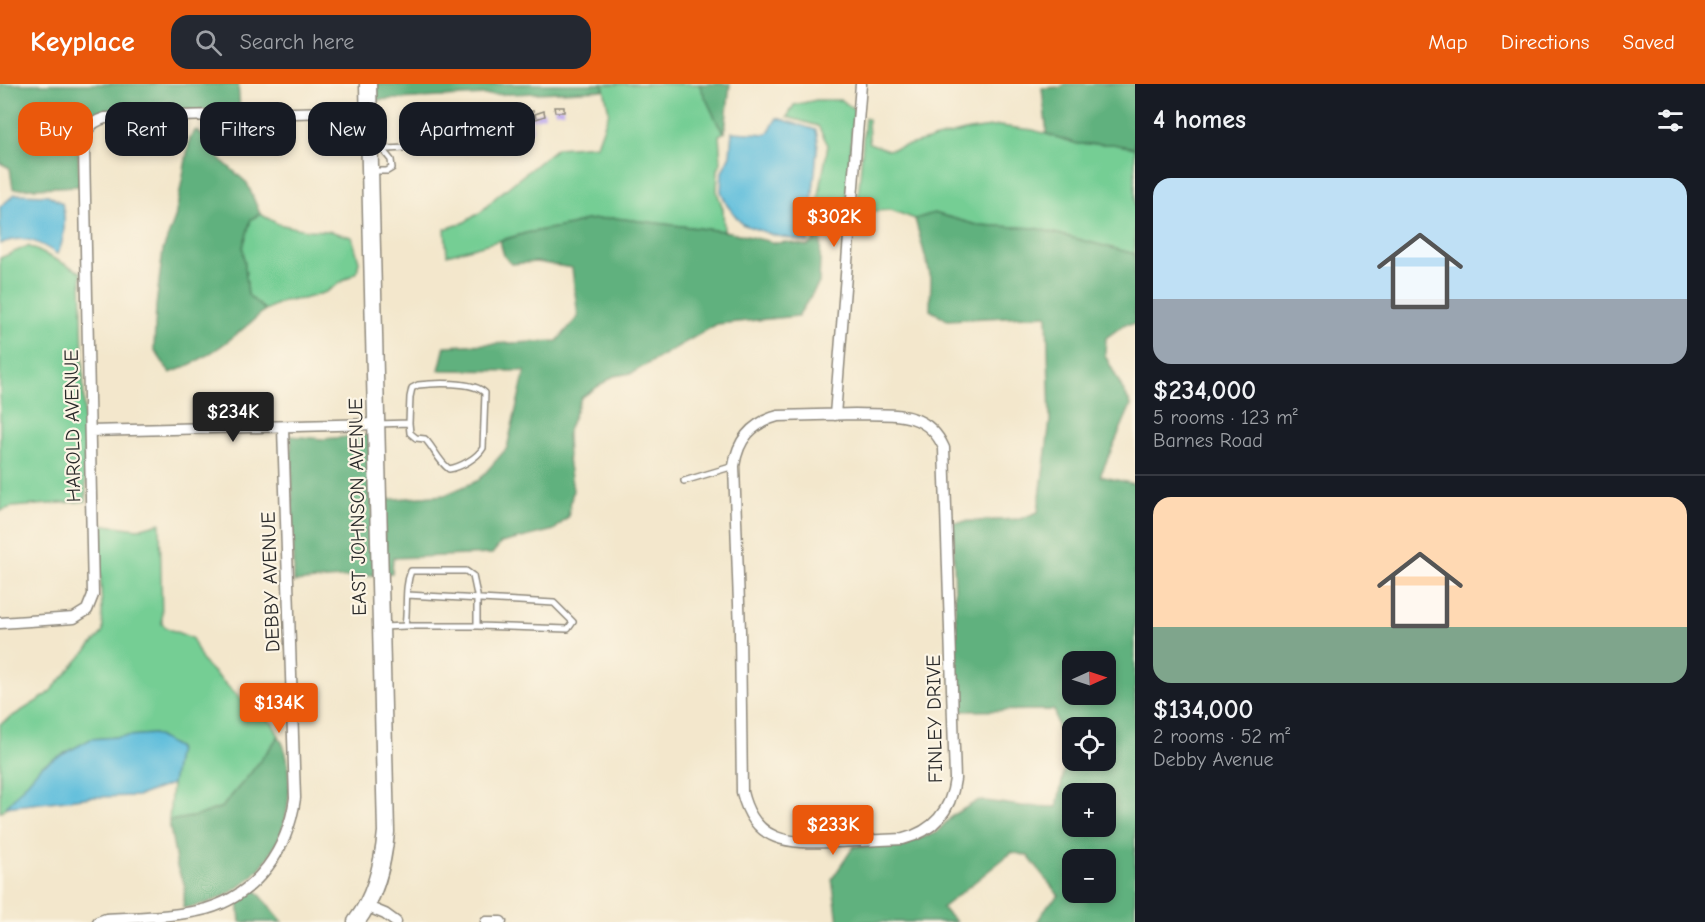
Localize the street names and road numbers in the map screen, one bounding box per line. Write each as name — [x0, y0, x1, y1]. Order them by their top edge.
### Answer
street label: HAROLD AVENUE — [60, 349, 85, 503]
street label: EAST JOHNSON AVENUE — [344, 398, 371, 616]
street label: DEBBY AVENUE — [257, 511, 284, 653]
street label: FINLEY DRIVE — [922, 655, 947, 783]

